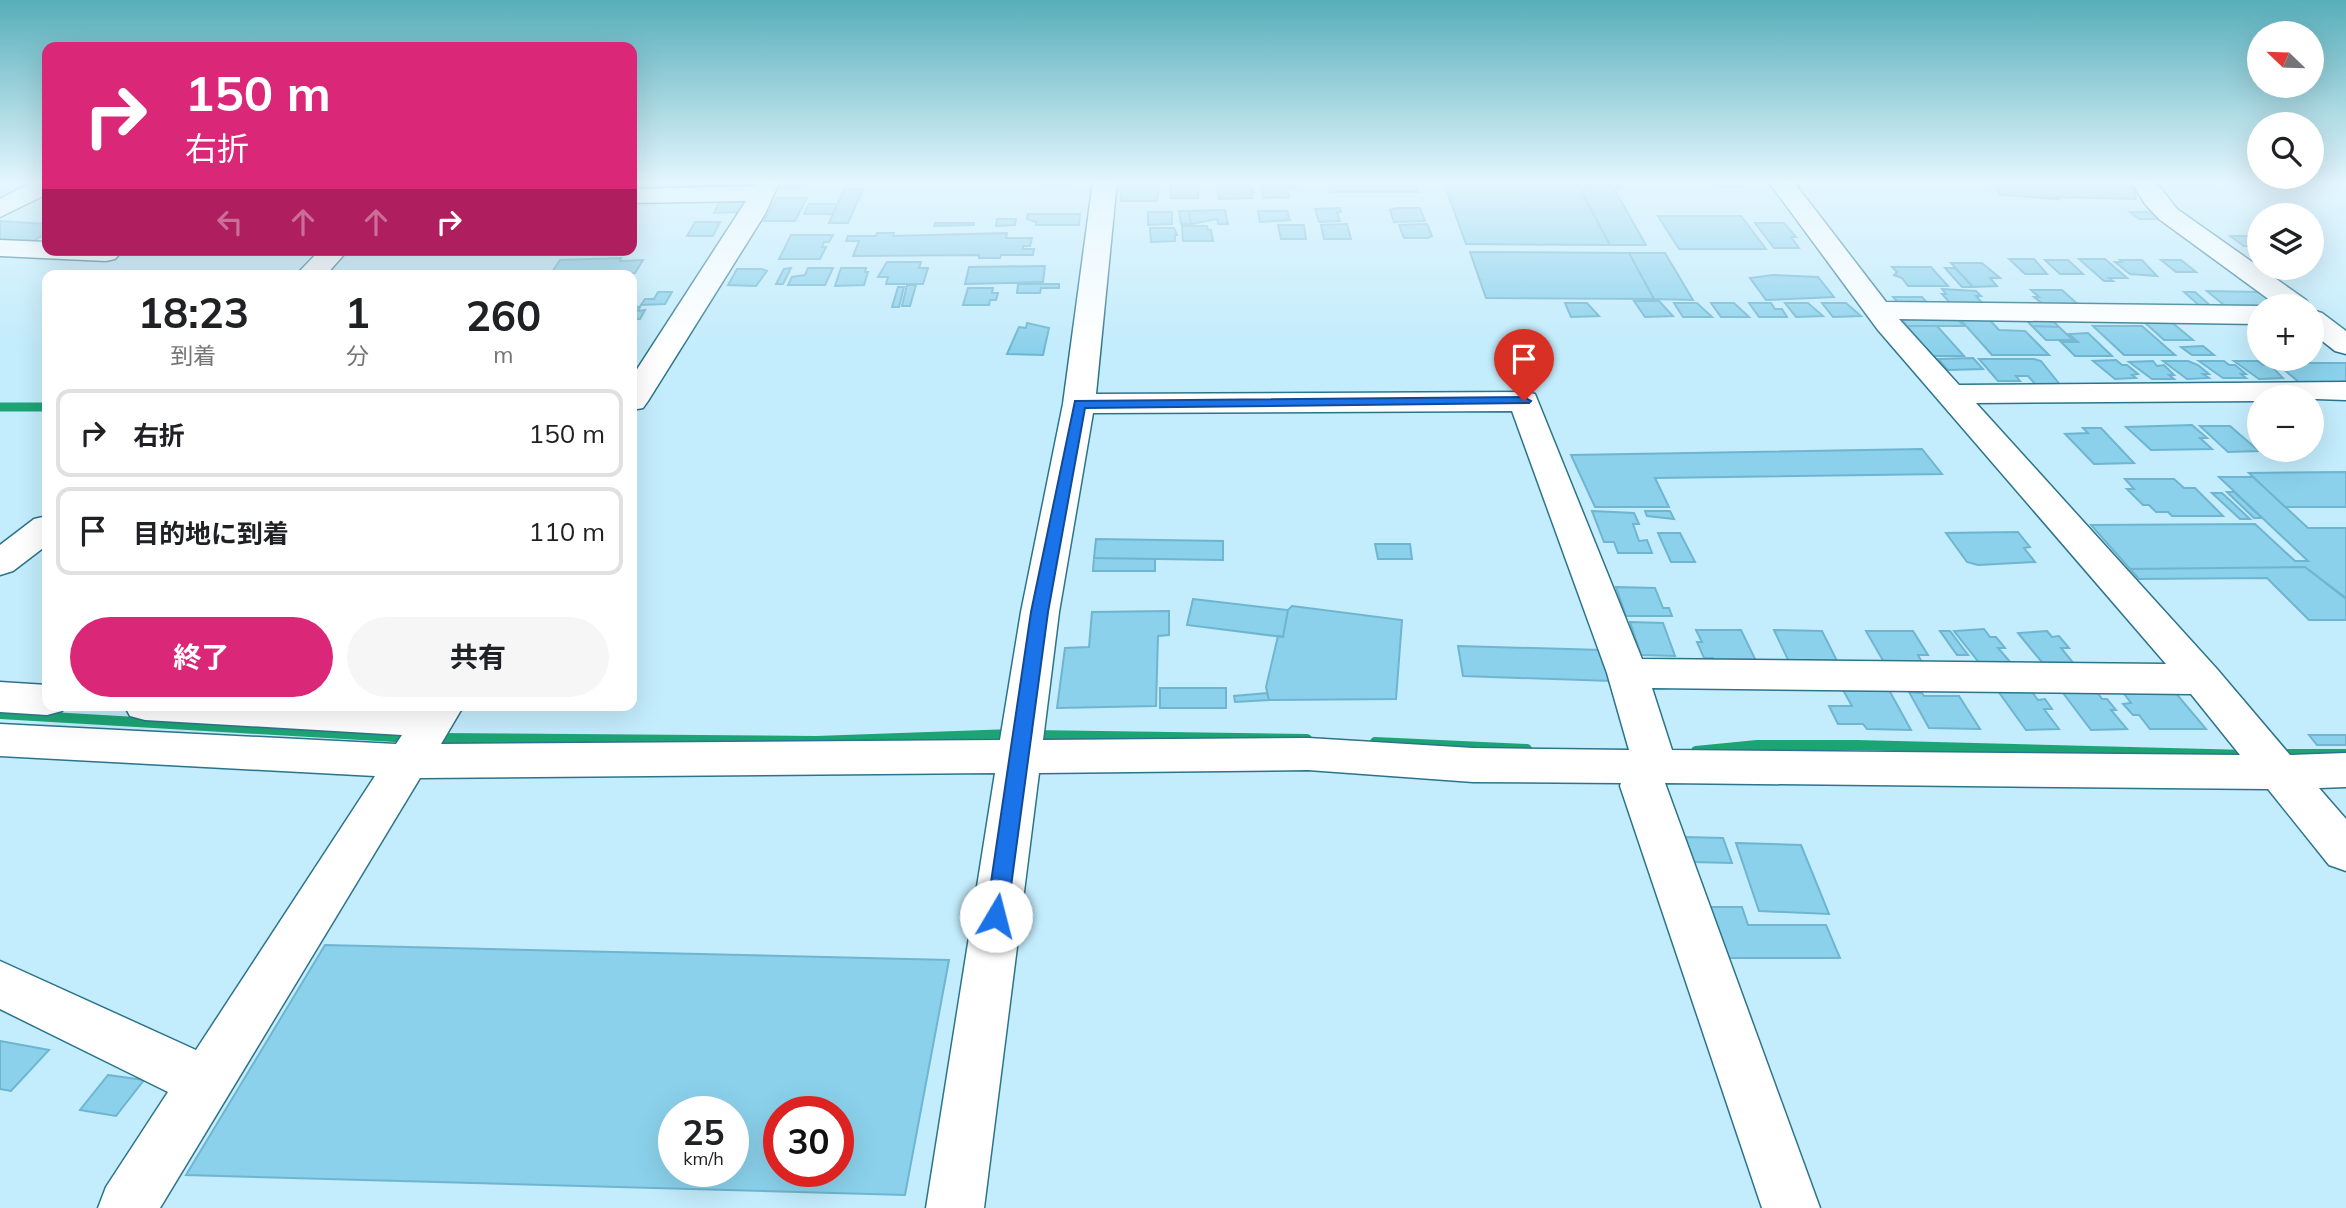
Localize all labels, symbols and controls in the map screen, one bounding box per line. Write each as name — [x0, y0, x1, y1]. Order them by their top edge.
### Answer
north arrow — [2247, 21, 2324, 98]
map controls — [2247, 21, 2324, 462]
text: 150 m — [185, 62, 331, 123]
icon: right — [70, 70, 161, 161]
button: search — [2247, 112, 2324, 189]
text: 右折 — [185, 128, 249, 168]
icon: left — [211, 203, 249, 241]
icon: ahead — [284, 203, 322, 241]
icon: ahead — [357, 203, 395, 241]
icon: right — [430, 203, 468, 241]
button: layers — [2247, 203, 2324, 280]
text: 18:23 — [138, 286, 249, 339]
text: 1 — [345, 286, 370, 339]
text: 260 — [466, 289, 541, 342]
button: + — [2247, 294, 2324, 371]
pin — [1494, 329, 1554, 401]
text: m — [493, 340, 514, 369]
icon: arrive — [1505, 340, 1543, 378]
text: 到着 — [170, 341, 216, 370]
text: 分 — [346, 341, 369, 370]
button: − — [2247, 385, 2324, 462]
icon: right — [74, 414, 112, 452]
text: 150 m — [529, 417, 605, 450]
text: 右折 — [133, 419, 185, 452]
icon: arrive — [74, 512, 112, 550]
text: 110 m — [529, 515, 605, 548]
text: 目的地に到着 — [133, 517, 289, 550]
button: 終了 — [70, 617, 333, 697]
button: 共有 — [347, 617, 609, 697]
position arrow — [959, 879, 1033, 953]
speed limit sign: 30 — [763, 1096, 854, 1187]
text: 25 — [682, 1110, 725, 1154]
text: km/h — [683, 1147, 724, 1170]

